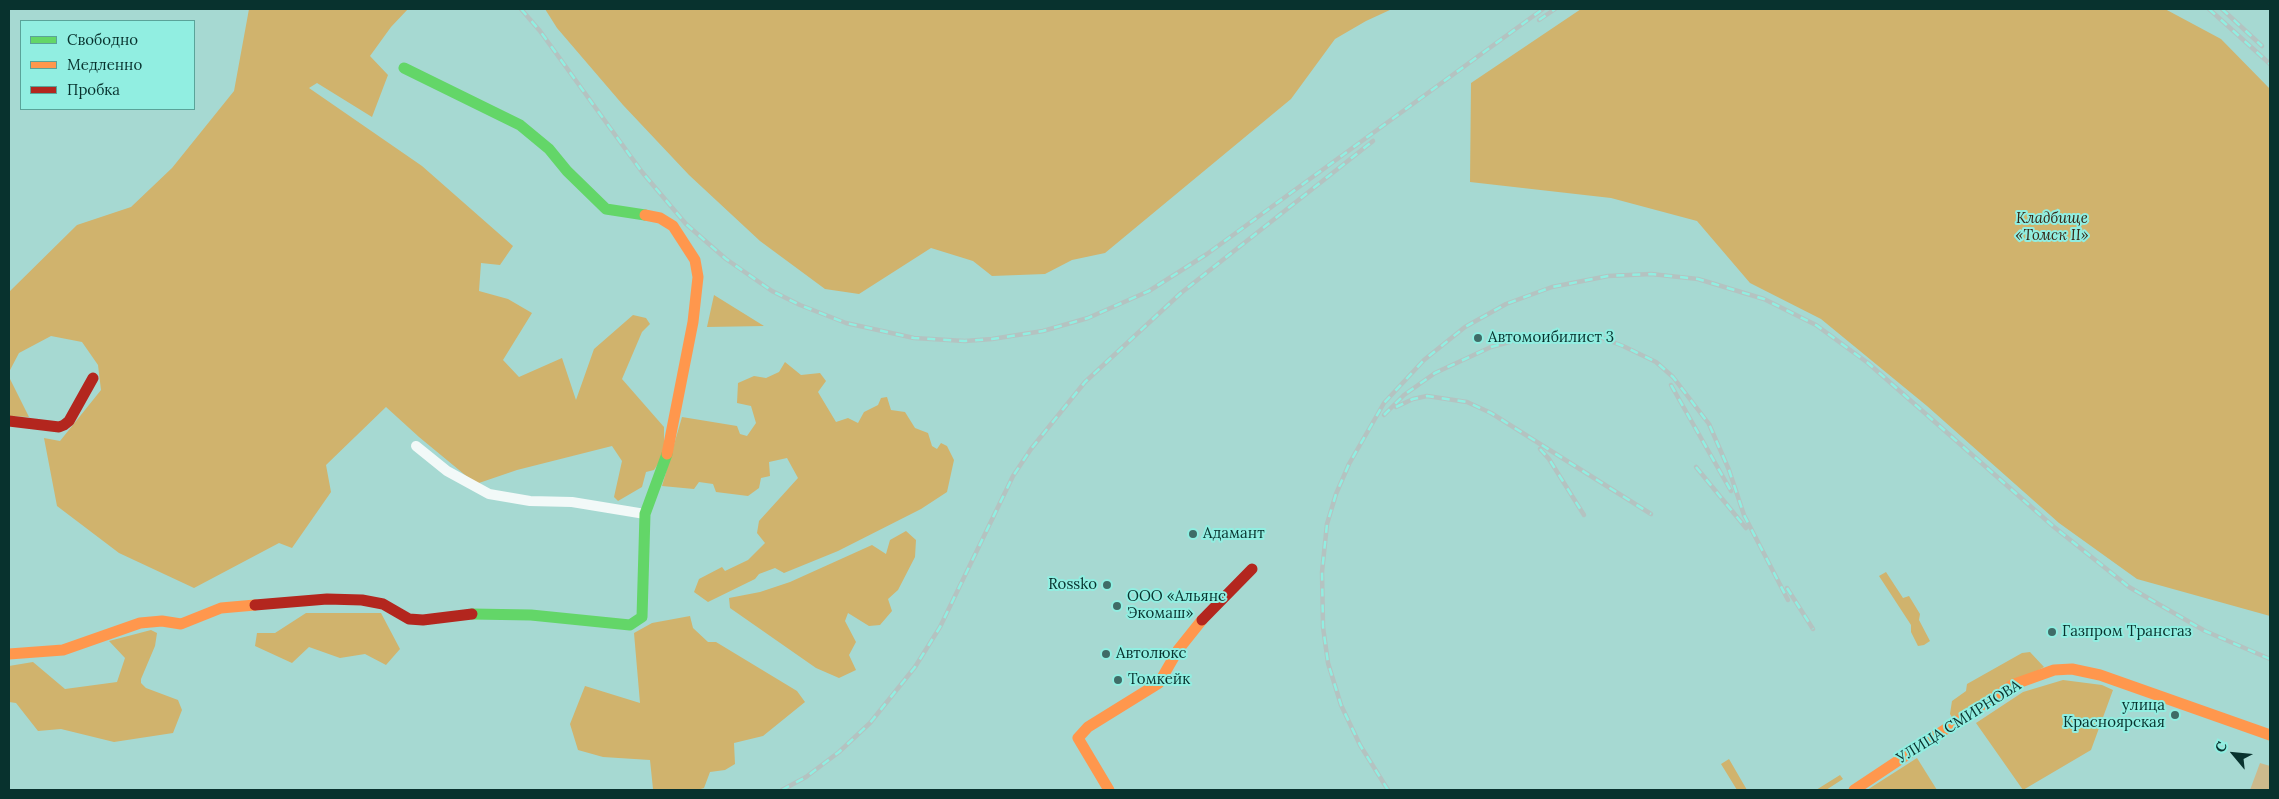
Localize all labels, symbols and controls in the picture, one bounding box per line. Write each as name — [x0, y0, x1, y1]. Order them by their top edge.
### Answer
legend — [20, 20, 195, 110]
text: Свободно — [67, 30, 138, 49]
text: Медленно — [67, 55, 142, 74]
text: Пробка — [67, 80, 120, 99]
park label: Кладбище «Томск II» — [2015, 210, 2089, 245]
place label: Автомоибилист 3 — [1488, 329, 1614, 347]
marker: Автомоибилист 3 — [1472, 332, 1484, 344]
place label: Адамант — [1203, 525, 1265, 543]
marker: Адамант — [1187, 528, 1199, 540]
place label: Rossko — [1048, 576, 1097, 594]
marker: Rossko — [1101, 579, 1113, 591]
place label: ООО «Альянс Экомаш» — [1127, 588, 1226, 623]
marker: ООО «Альянс Экомаш» — [1111, 600, 1123, 612]
place label: Газпром Трансгаз — [2062, 623, 2192, 641]
marker: Газпром Трансгаз — [2046, 626, 2058, 638]
place label: Автолюкс — [1116, 645, 1186, 663]
marker: Автолюкс — [1100, 648, 1112, 660]
place label: Томкейк — [1128, 671, 1190, 689]
marker: Томкейк — [1112, 674, 1124, 686]
street label: УЛИЦА СМИРНОВА — [1893, 676, 2025, 768]
place label: улица Красноярская — [2063, 697, 2165, 732]
marker: улица Красноярская — [2169, 709, 2181, 721]
north arrow — [2209, 729, 2259, 779]
text: С — [2211, 738, 2231, 755]

